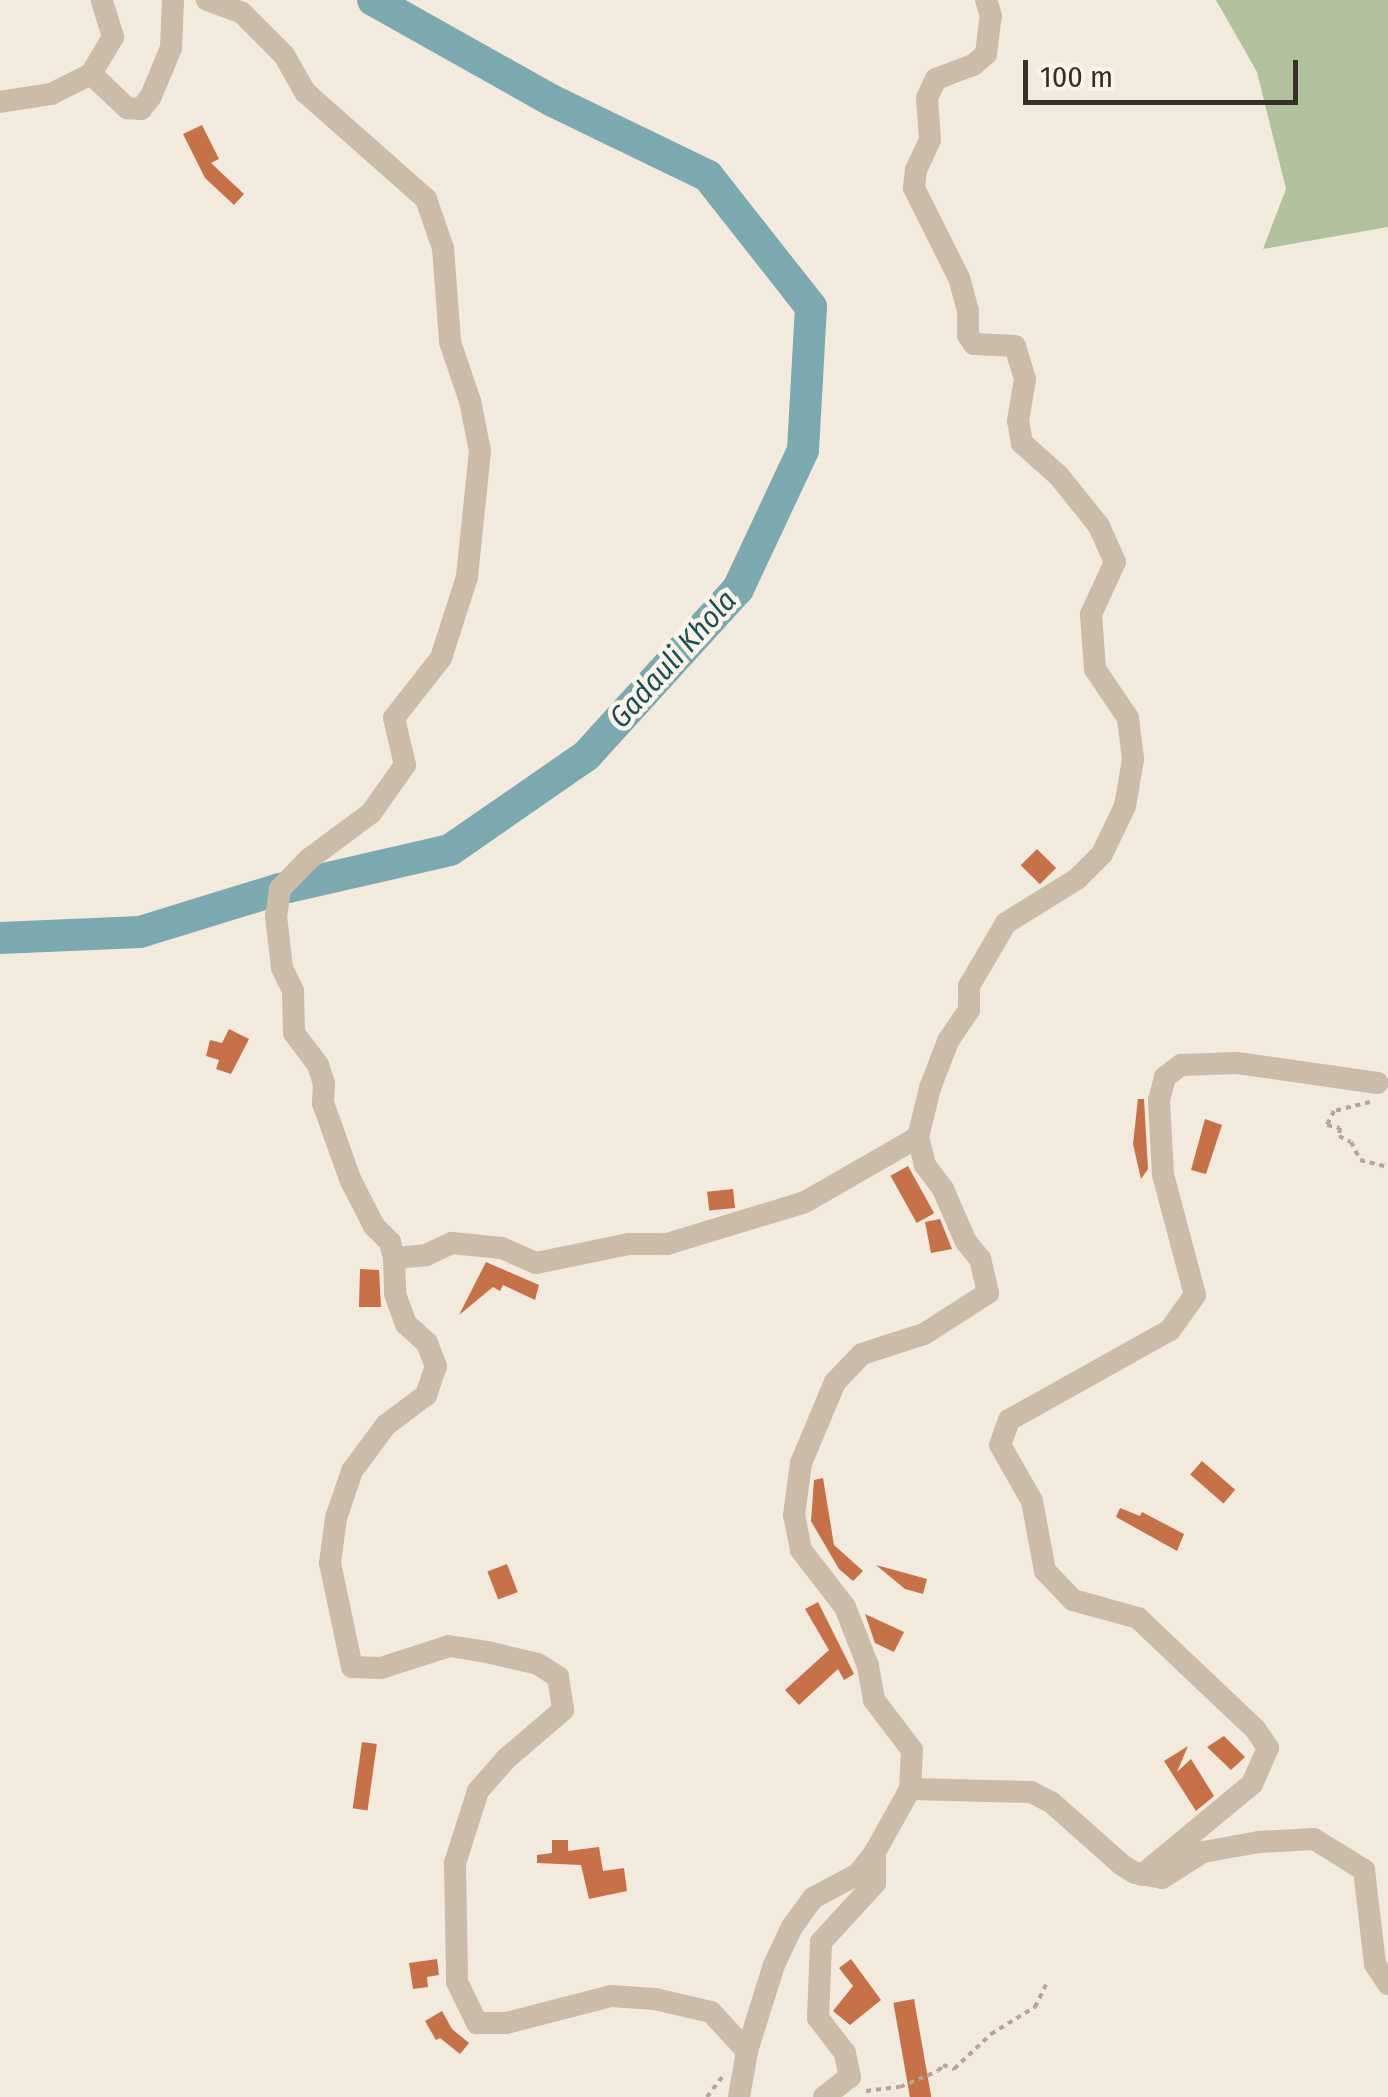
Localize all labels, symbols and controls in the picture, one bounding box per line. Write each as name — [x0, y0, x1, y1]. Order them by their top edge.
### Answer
scale bar — [1028, 40, 1303, 102]
text: 100 m — [1040, 59, 1113, 95]
water label: Gadauli Khola — [602, 583, 744, 735]

